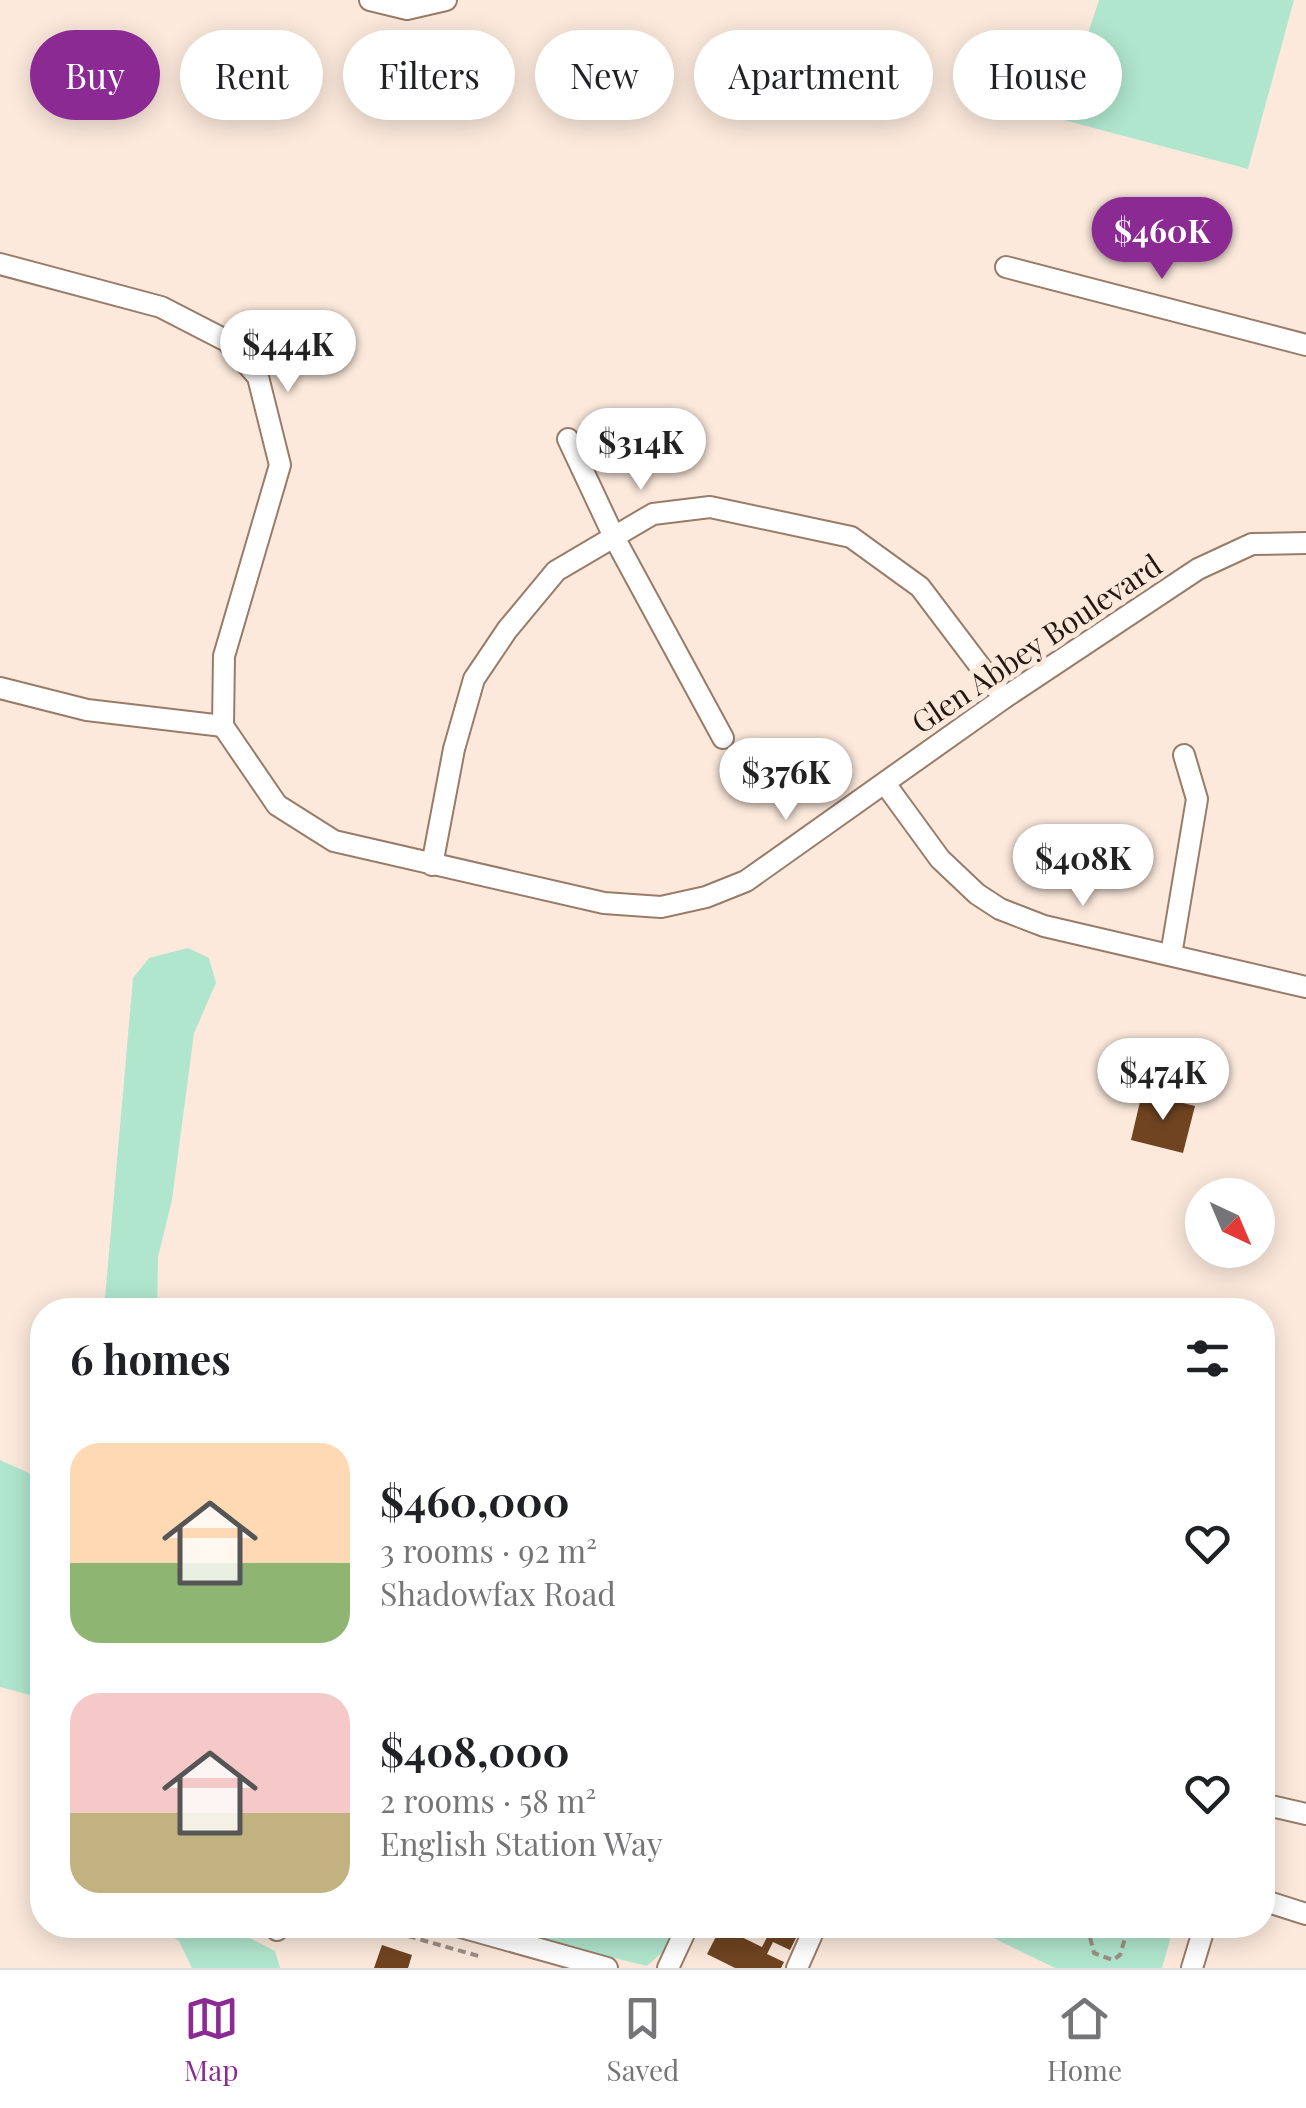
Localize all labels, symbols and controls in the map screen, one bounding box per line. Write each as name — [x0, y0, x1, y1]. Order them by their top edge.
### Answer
chip: Buy — [30, 30, 160, 120]
chip: Rent — [180, 30, 323, 120]
chip: Filters — [343, 30, 515, 120]
chip: New — [535, 30, 674, 120]
chip: Apartment — [694, 30, 933, 120]
chip: House — [953, 30, 1122, 120]
pin: $460K — [1092, 197, 1232, 282]
text: $460K — [1114, 208, 1210, 251]
pin: $444K — [218, 310, 358, 395]
text: $444K — [242, 321, 334, 364]
pin: $314K — [571, 408, 711, 493]
text: $314K — [598, 419, 684, 462]
street label: Glen Abbey Boulevard — [903, 544, 1169, 742]
pin: $376K — [716, 738, 856, 823]
text: $376K — [741, 749, 831, 792]
pin: $408K — [1013, 824, 1153, 909]
text: $408K — [1035, 835, 1131, 878]
pin: $474K — [1093, 1038, 1233, 1123]
text: $474K — [1119, 1049, 1207, 1092]
north arrow — [1185, 1178, 1275, 1268]
map controls — [1185, 1178, 1275, 1268]
text: 6 homes — [70, 1330, 231, 1386]
icon: filters — [1180, 1331, 1235, 1386]
text: $460,000 — [380, 1472, 570, 1528]
icon: home — [150, 1483, 270, 1603]
icon: heart — [1180, 1516, 1235, 1571]
text: 3 rooms · 92 m² — [380, 1528, 597, 1571]
text: Shadowfax Road — [380, 1571, 616, 1614]
text: $408,000 — [380, 1722, 570, 1778]
icon: home — [150, 1733, 270, 1853]
icon: heart — [1180, 1766, 1235, 1821]
text: 2 rooms · 58 m² — [380, 1778, 596, 1821]
text: English Station Way — [380, 1821, 663, 1864]
tab: Map — [184, 1991, 239, 2088]
tab: Saved — [607, 1991, 679, 2088]
tab: Home — [1047, 1991, 1122, 2088]

